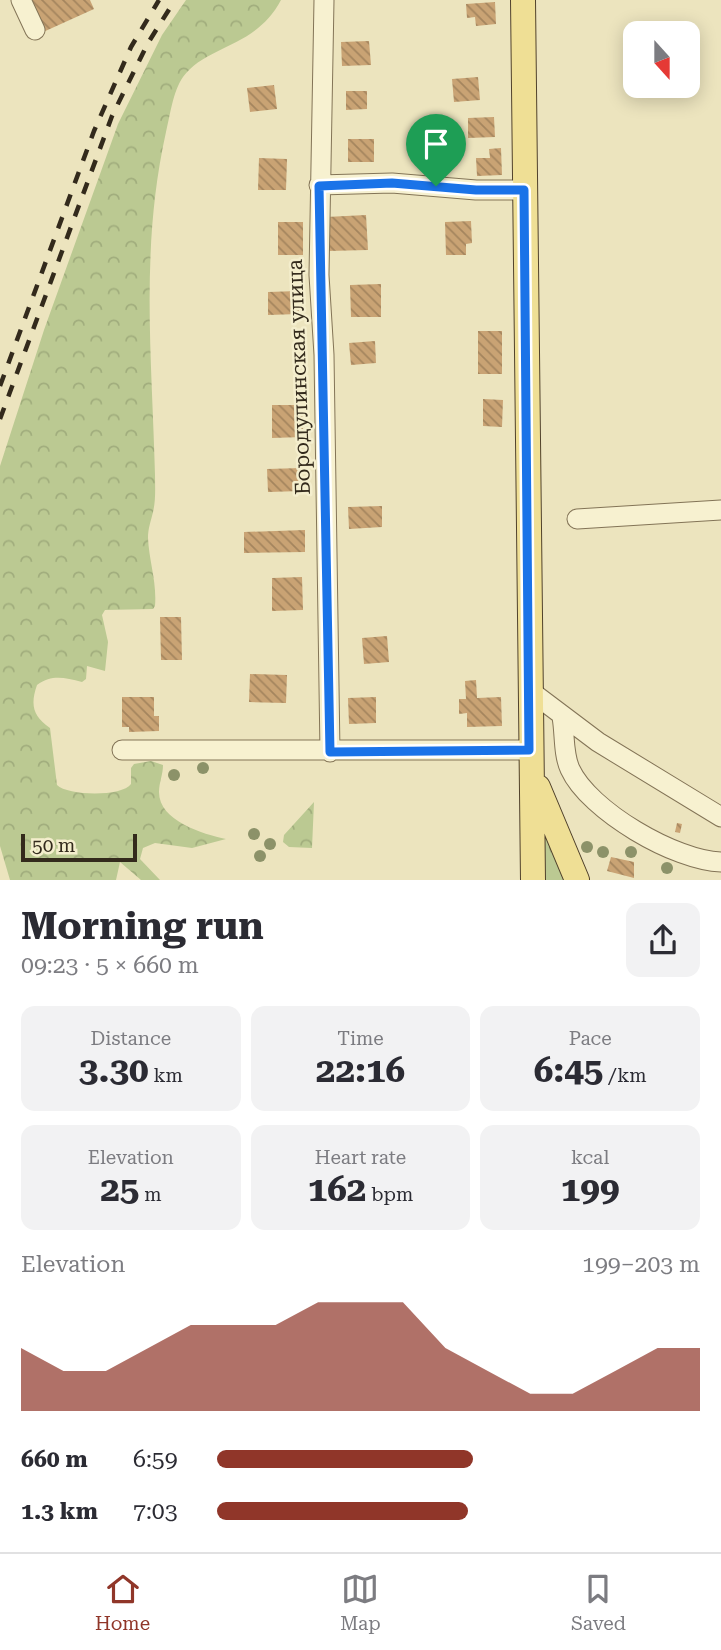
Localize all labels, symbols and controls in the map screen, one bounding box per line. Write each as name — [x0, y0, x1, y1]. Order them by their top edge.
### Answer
north arrow — [623, 21, 700, 98]
map controls — [623, 21, 700, 98]
pin — [406, 114, 466, 186]
icon: arrive — [417, 125, 455, 163]
street label: Бородулинская улица — [283, 258, 315, 495]
scale bar — [21, 831, 136, 863]
text: 50 m — [32, 834, 75, 857]
button: share — [626, 903, 700, 977]
text: Morning run — [21, 904, 264, 948]
text: 09:23 · 5 × 660 m — [21, 952, 199, 979]
text: Distance — [91, 1027, 171, 1050]
text: Time — [337, 1027, 384, 1050]
text: Pace — [569, 1027, 612, 1050]
text: 3.30 — [79, 1050, 149, 1091]
text: 22:16 — [316, 1050, 405, 1091]
text: 6:45 — [534, 1050, 603, 1091]
text: km — [149, 1064, 183, 1087]
text: /km — [603, 1064, 647, 1087]
text: Elevation — [88, 1146, 174, 1169]
text: Heart rate — [315, 1146, 406, 1169]
text: kcal — [571, 1146, 609, 1169]
text: 25 — [100, 1169, 139, 1210]
text: 162 — [308, 1169, 366, 1210]
text: 199 — [561, 1169, 620, 1210]
text: m — [139, 1183, 162, 1206]
text: bpm — [366, 1183, 413, 1206]
text: Elevation — [21, 1251, 125, 1278]
text: 199–203 m — [582, 1251, 700, 1278]
text: 660 m — [21, 1446, 88, 1473]
text: 6:59 — [133, 1446, 178, 1473]
text: 1.3 km — [21, 1498, 98, 1525]
text: 7:03 — [133, 1498, 178, 1525]
tab: Home — [95, 1570, 150, 1635]
tab: Map — [340, 1570, 381, 1635]
tab: Saved — [571, 1570, 626, 1635]

